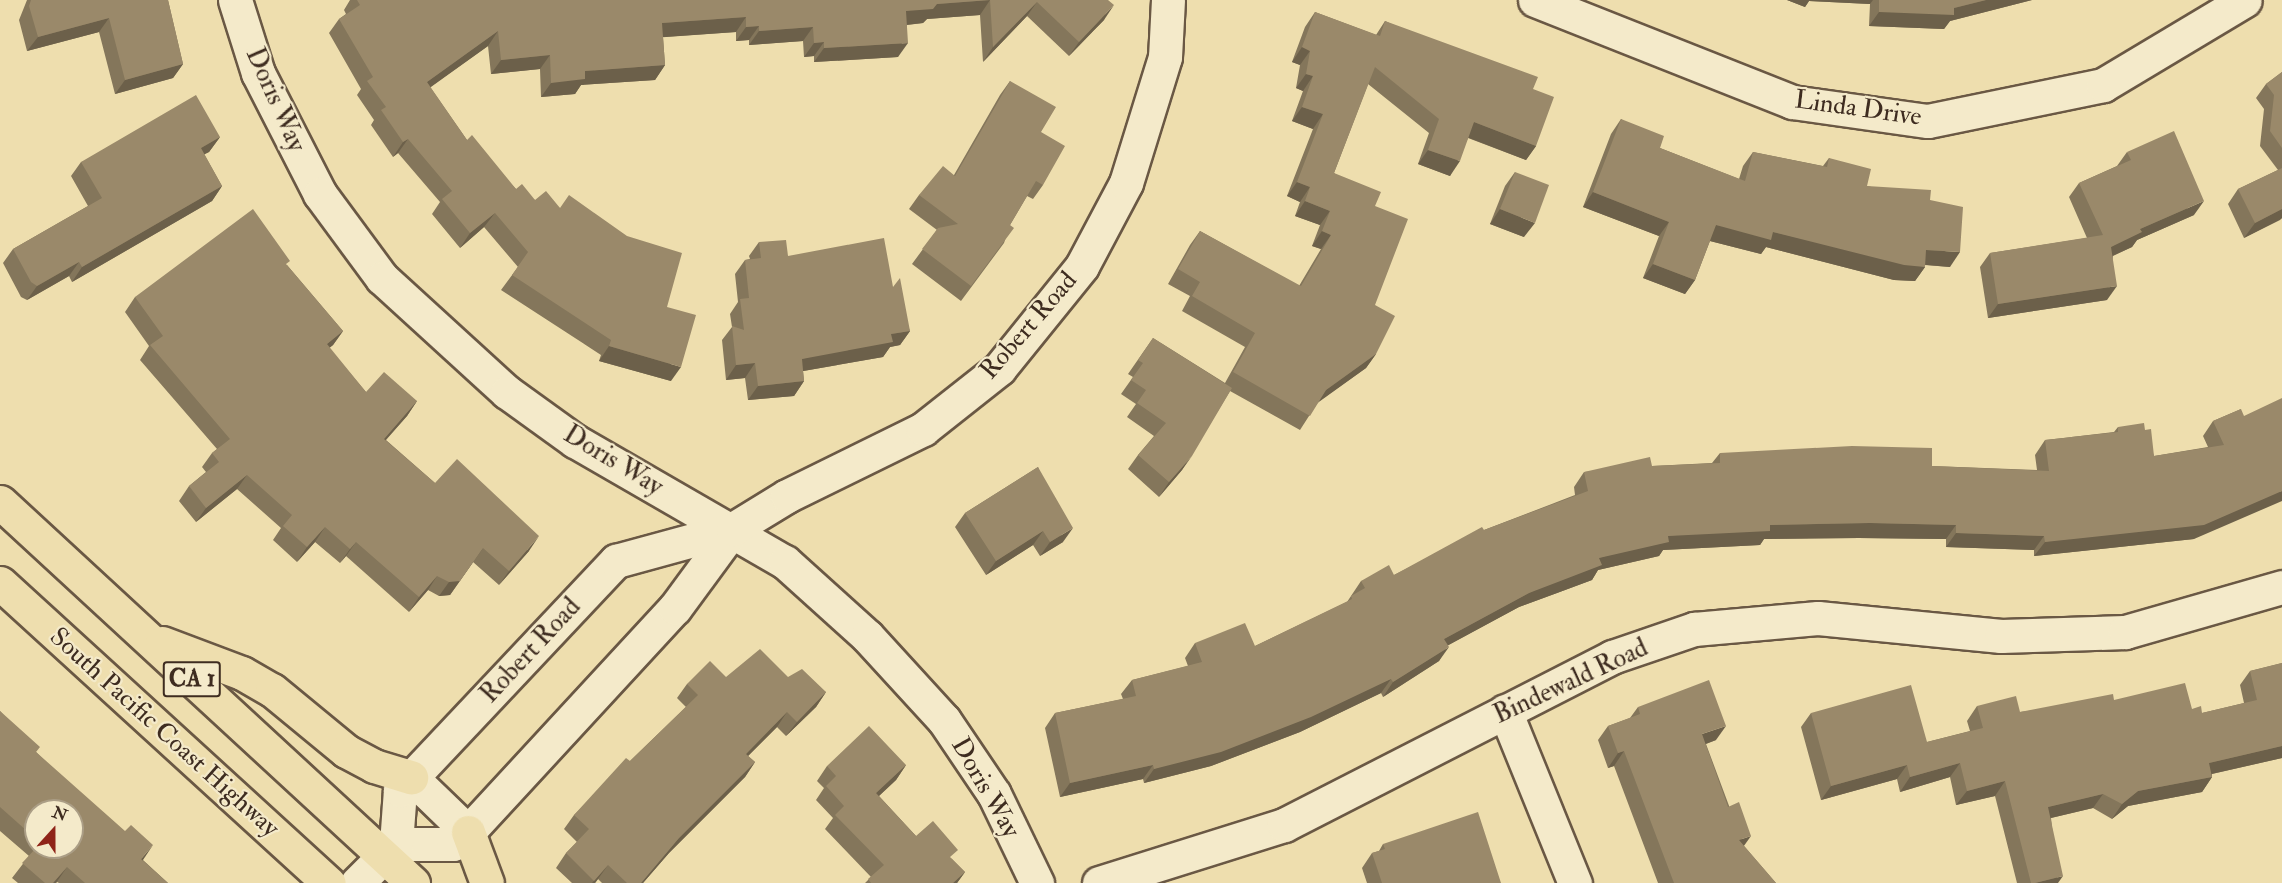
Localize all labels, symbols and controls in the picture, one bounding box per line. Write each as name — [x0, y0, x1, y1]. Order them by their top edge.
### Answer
street label: Doris Way — [238, 43, 312, 157]
street label: Linda Drive — [1793, 85, 1923, 133]
street label: Robert Road — [974, 266, 1084, 386]
street label: Doris Way — [558, 419, 668, 503]
street label: Robert Road — [474, 592, 588, 710]
street label: South Pacific Coast Highway — [43, 622, 285, 844]
street label: Bindewald Road — [1489, 633, 1653, 731]
road number: CA 1 — [162, 658, 222, 700]
street label: Doris Way — [944, 732, 1026, 844]
north arrow — [24, 799, 84, 859]
text: N — [49, 802, 70, 826]

